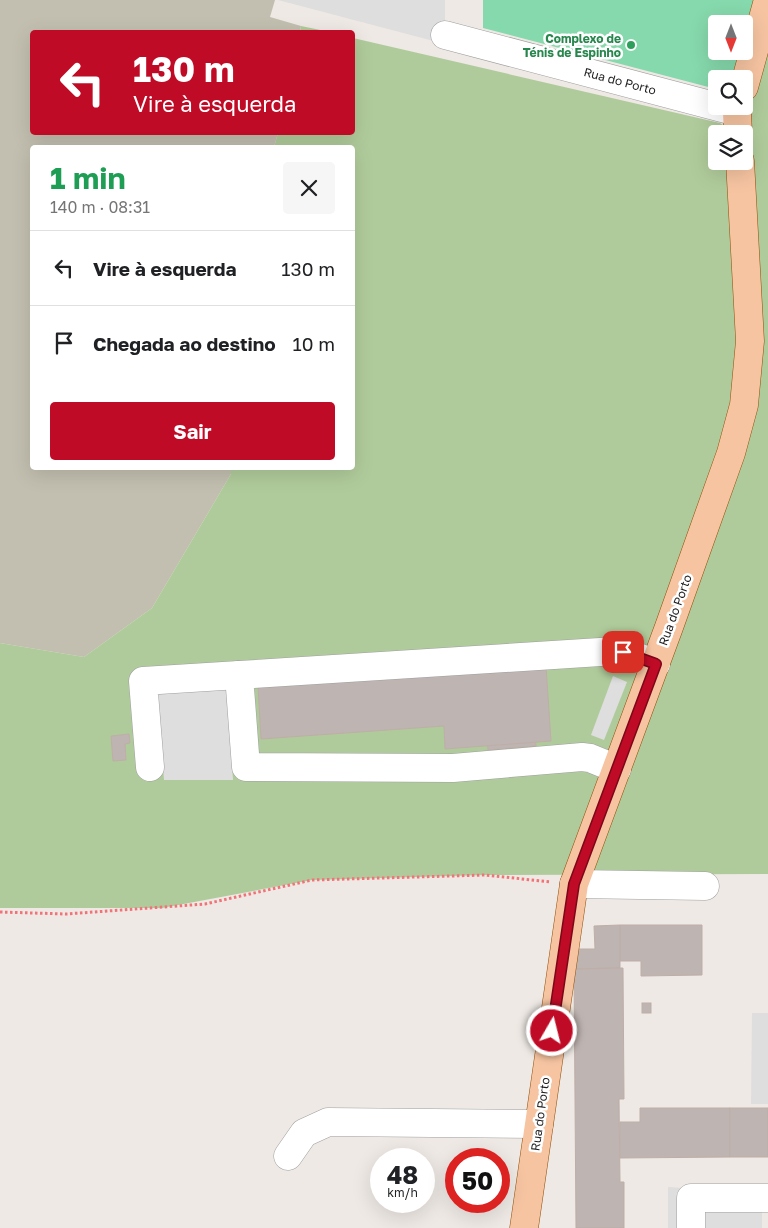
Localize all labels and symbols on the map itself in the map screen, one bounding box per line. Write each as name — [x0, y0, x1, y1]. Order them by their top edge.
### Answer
north arrow — [708, 15, 752, 60]
place label: Complexo de Ténis de Espinho — [523, 31, 621, 60]
marker: Complexo de Ténis de Espinho — [625, 39, 637, 51]
street label: Rua do Porto — [582, 64, 658, 98]
street label: Rua do Porto — [655, 572, 695, 648]
pin — [602, 631, 644, 673]
position arrow — [525, 1004, 577, 1056]
street label: Rua do Porto — [527, 1076, 553, 1152]
speed limit sign: 50 — [445, 1148, 510, 1213]

